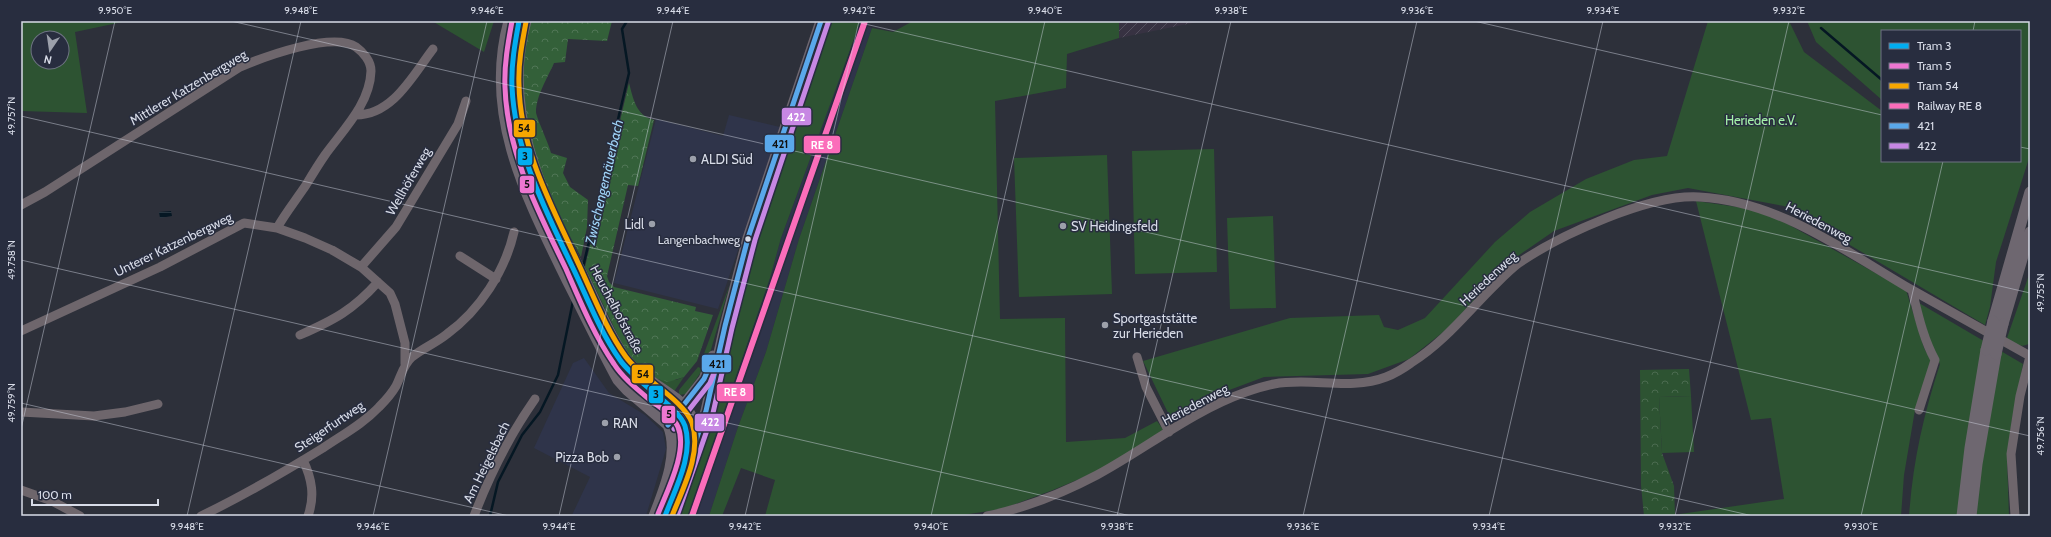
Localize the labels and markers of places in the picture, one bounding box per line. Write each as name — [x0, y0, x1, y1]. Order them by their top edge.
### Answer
place label: ALDI Süd — [701, 151, 753, 167]
marker: ALDI Süd — [688, 154, 698, 164]
place label: Lidl — [624, 216, 644, 232]
place label: SV Heidingsfeld — [1071, 218, 1158, 234]
marker: Lidl — [647, 219, 657, 229]
marker: SV Heidingsfeld — [1058, 221, 1068, 231]
place label: Langenbachweg — [658, 232, 741, 247]
marker: Langenbachweg — [743, 234, 753, 244]
place label: Sportgaststätte zur Herieden — [1113, 310, 1197, 341]
marker: Sportgaststätte zur Herieden — [1100, 320, 1110, 330]
place label: RAN — [613, 415, 638, 431]
marker: RAN — [600, 418, 610, 428]
place label: Pizza Bob — [555, 449, 609, 465]
marker: Pizza Bob — [612, 452, 622, 462]

